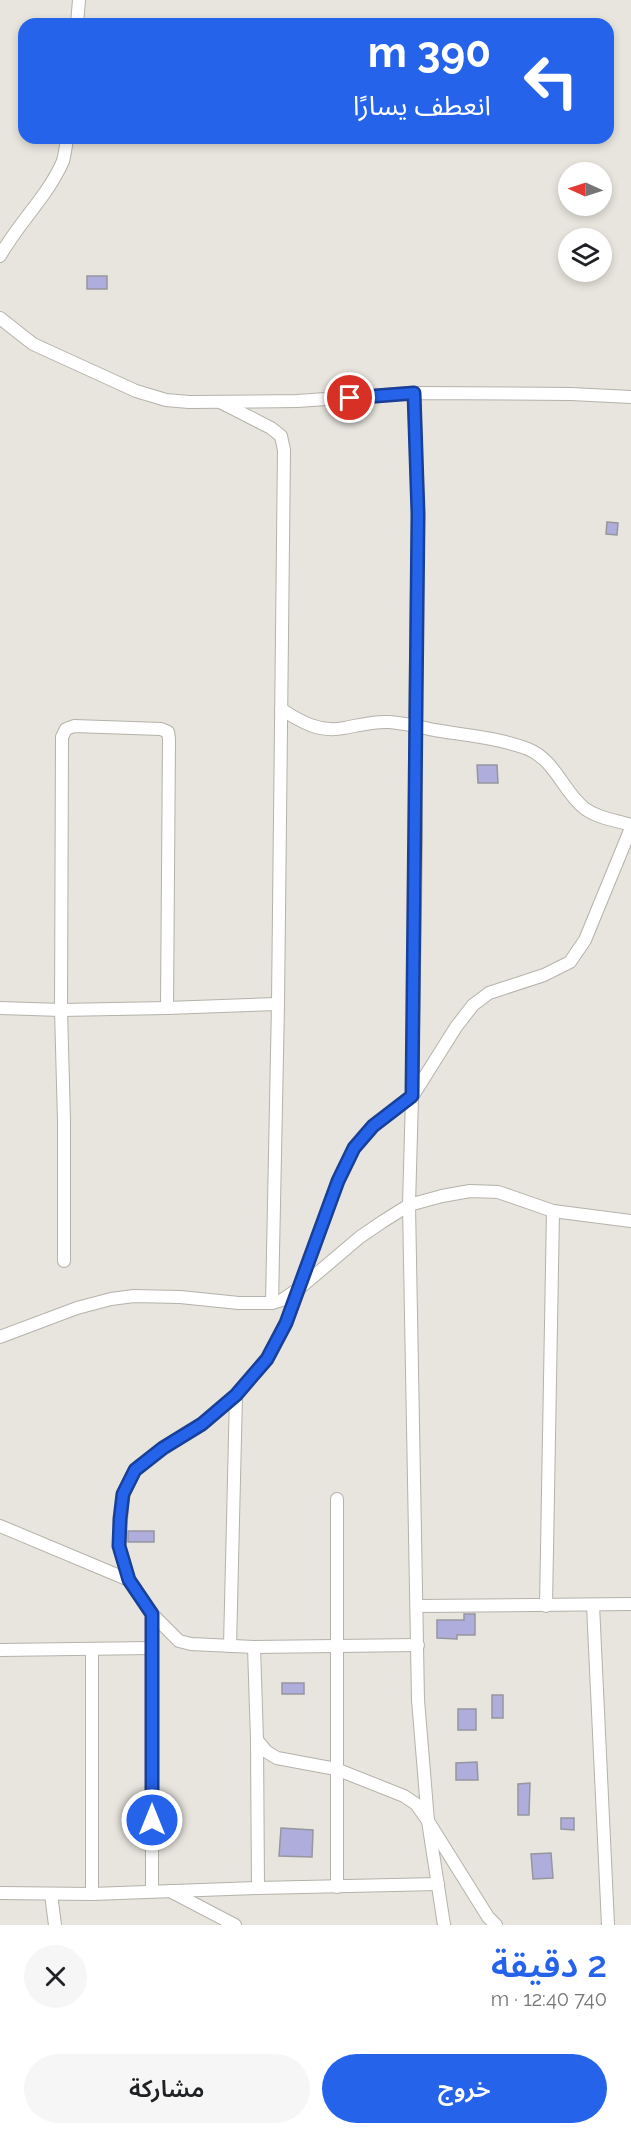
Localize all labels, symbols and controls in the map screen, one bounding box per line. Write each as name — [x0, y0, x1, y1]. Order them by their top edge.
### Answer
text: 390 m — [368, 28, 491, 77]
icon: left — [512, 42, 590, 120]
text: انعطف يسارًا — [353, 90, 491, 121]
north arrow — [558, 162, 612, 216]
map controls — [558, 162, 612, 282]
button: layers — [558, 228, 612, 282]
pin — [324, 372, 375, 423]
icon: arrive — [333, 381, 366, 414]
position arrow — [120, 1788, 184, 1852]
text: 2 دقيقة — [491, 1943, 607, 1985]
button: close — [24, 1945, 87, 2008]
text: 740 m · 12:40 — [491, 1987, 607, 2011]
button: مشاركة — [24, 2054, 310, 2123]
button: خروج — [322, 2054, 607, 2123]

